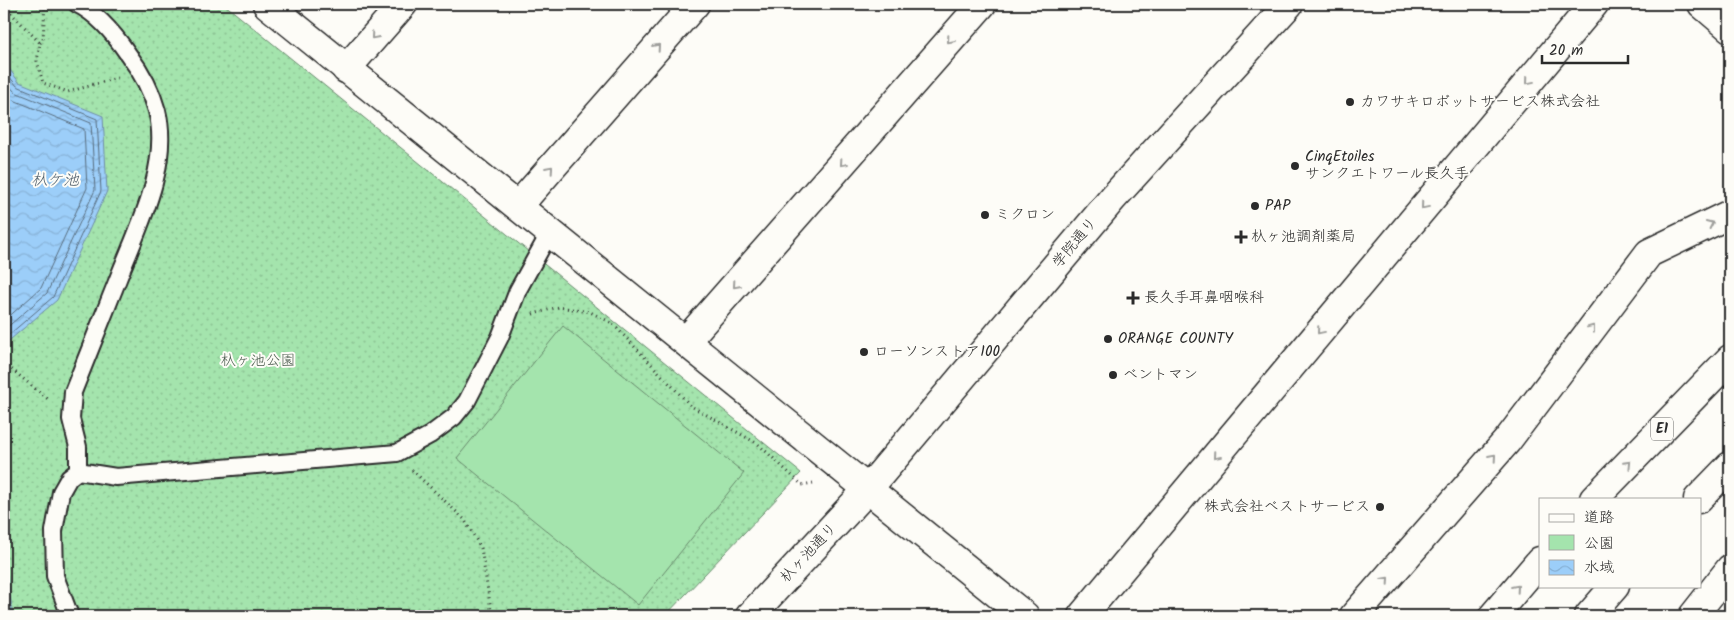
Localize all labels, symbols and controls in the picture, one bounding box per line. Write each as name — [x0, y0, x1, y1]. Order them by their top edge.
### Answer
one-way arrow — [371, 31, 380, 40]
scale bar — [1542, 32, 1628, 64]
one-way arrow — [947, 35, 956, 44]
text: 20 m — [1549, 39, 1583, 63]
one-way arrow — [652, 44, 660, 53]
one-way arrow — [1525, 76, 1534, 85]
place label: カワサキロボットサービス株式会社 — [1360, 90, 1600, 114]
marker: カワサキロボットサービス株式会社 — [1344, 96, 1356, 108]
place label: CinqEtoiles サンクエトワール長久手 — [1305, 145, 1469, 186]
one-way arrow — [839, 157, 848, 166]
marker: CinqEtoiles サンクエトワール長久手 — [1289, 160, 1301, 172]
one-way arrow — [544, 166, 553, 175]
water label: 杁ケ池 — [31, 168, 80, 193]
place label: PAP — [1265, 194, 1291, 218]
marker: PAP — [1249, 200, 1261, 212]
one-way arrow — [1422, 200, 1430, 209]
place label: ミクロン — [995, 203, 1055, 227]
marker: ミクロン — [979, 209, 991, 221]
street label: 学院通り — [1047, 212, 1103, 274]
one-way arrow — [1705, 219, 1714, 230]
place label: 杁ヶ池調剤薬局 — [1251, 225, 1356, 249]
marker: 杁ヶ池調剤薬局 — [1235, 231, 1247, 243]
one-way arrow — [732, 279, 741, 288]
place label: 長久手耳鼻咽喉科 — [1144, 286, 1264, 310]
marker: 長久手耳鼻咽喉科 — [1126, 291, 1140, 305]
one-way arrow — [1318, 325, 1326, 334]
one-way arrow — [1586, 325, 1594, 334]
place label: ORANGE COUNTY — [1118, 327, 1235, 351]
marker: ORANGE COUNTY — [1102, 333, 1114, 345]
place label: ローソンストア100 — [874, 340, 1000, 364]
marker: ローソンストア100 — [858, 346, 870, 358]
park label: 杁ヶ池公園 — [220, 349, 296, 373]
place label: ベントマン — [1123, 363, 1198, 387]
marker: ベントマン — [1107, 369, 1119, 381]
road number: E1 — [1651, 418, 1673, 440]
one-way arrow — [1213, 450, 1222, 459]
one-way arrow — [1488, 454, 1497, 463]
one-way arrow — [1622, 461, 1631, 470]
place label: 株式会社ベストサービス — [1204, 495, 1370, 519]
legend — [1539, 498, 1702, 588]
marker: 株式会社ベストサービス — [1374, 501, 1386, 513]
text: 道路 — [1584, 506, 1614, 530]
street label: 杁ヶ池通り — [775, 517, 843, 589]
text: 公園 — [1584, 532, 1614, 556]
text: 水域 — [1584, 556, 1614, 580]
one-way arrow — [1380, 576, 1389, 585]
one-way arrow — [1511, 585, 1520, 594]

